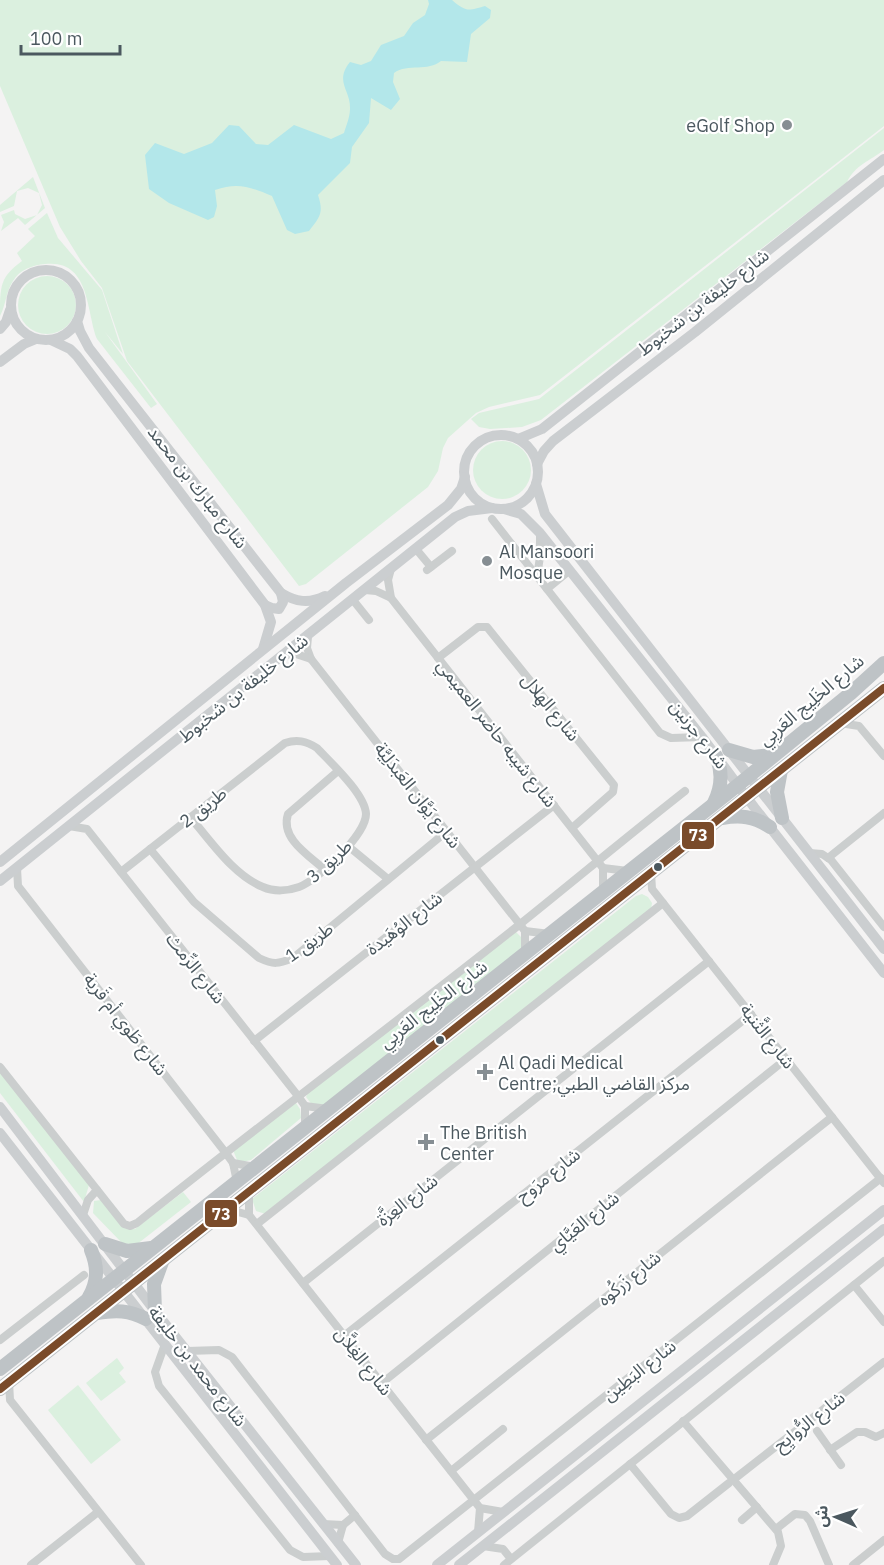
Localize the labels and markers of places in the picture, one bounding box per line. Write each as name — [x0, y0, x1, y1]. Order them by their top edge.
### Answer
place label: eGolf Shop — [686, 114, 775, 137]
marker: eGolf Shop — [780, 118, 794, 132]
place label: Al Mansoori Mosque — [499, 540, 594, 584]
marker: Al Mansoori Mosque — [480, 554, 494, 568]
unlabelled marker — [652, 861, 664, 873]
unlabelled marker — [434, 1034, 446, 1046]
place label: Al Qadi Medical Centre;مركز القاضي الطبي — [498, 1051, 690, 1097]
marker: Al Qadi Medical Centre;مركز القاضي الطبي — [476, 1063, 494, 1081]
place label: The British Center — [440, 1121, 527, 1165]
marker: The British Center — [417, 1133, 435, 1151]

